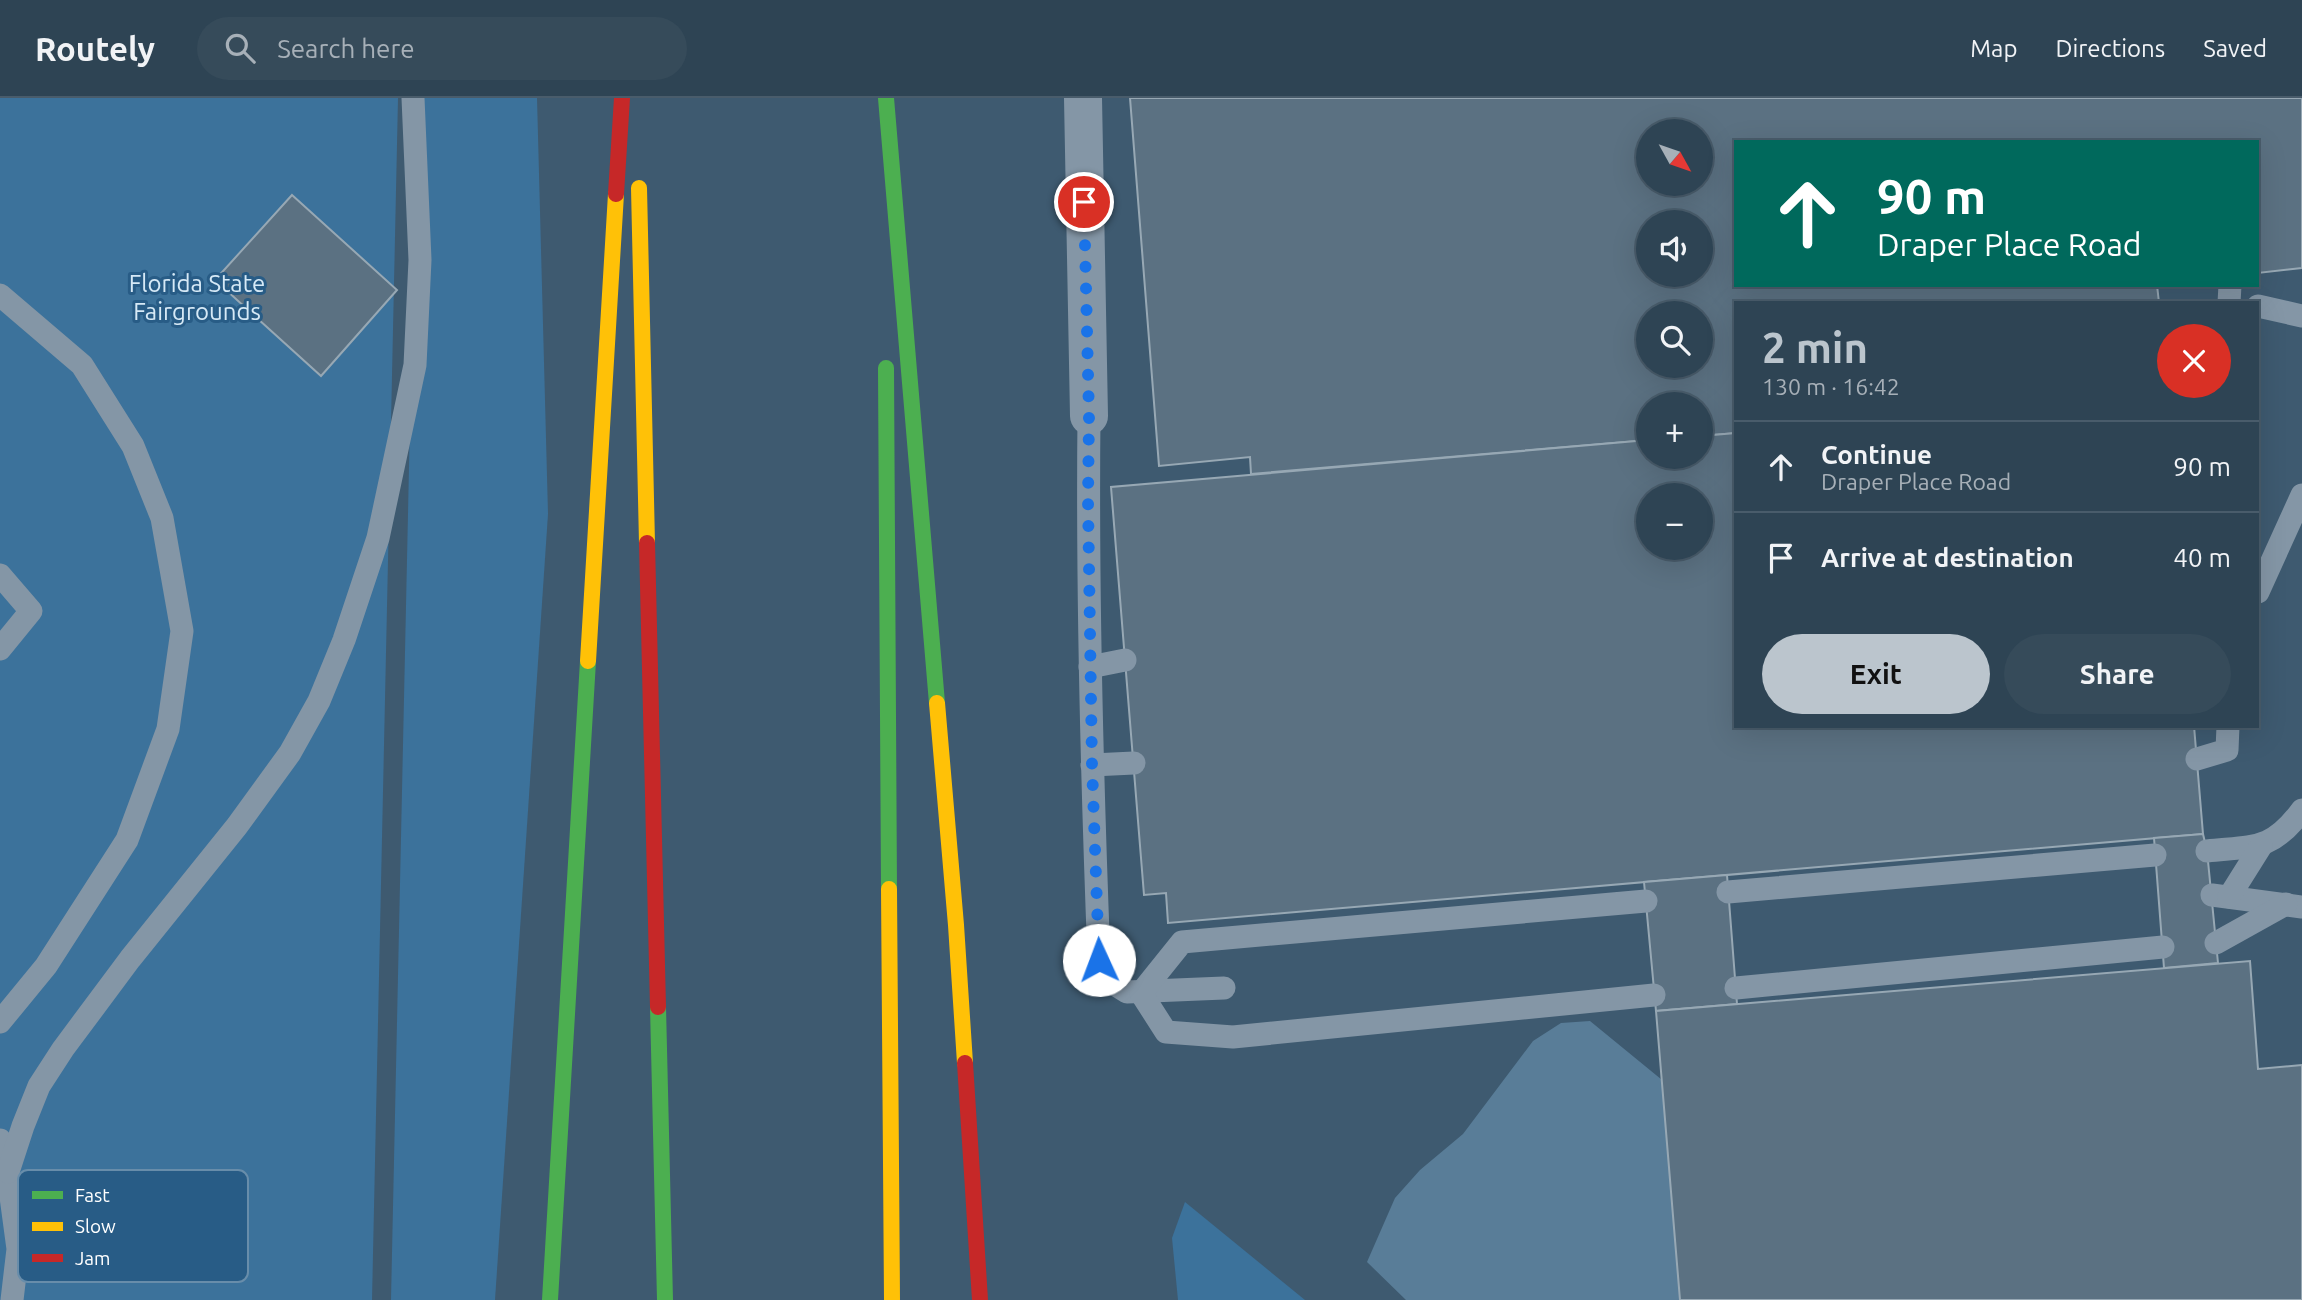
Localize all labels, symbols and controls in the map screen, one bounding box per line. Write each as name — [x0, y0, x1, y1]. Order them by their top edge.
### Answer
search box — [197, 17, 687, 80]
icon: search — [221, 29, 259, 67]
text: Routely — [35, 30, 155, 67]
text: Search here — [277, 34, 415, 63]
text: Map — [1970, 35, 2017, 62]
text: Directions — [2055, 35, 2165, 62]
text: Saved — [2203, 35, 2267, 62]
north arrow — [1636, 119, 1713, 196]
map controls — [1636, 119, 1713, 560]
icon: ahead — [1762, 168, 1853, 259]
text: 90 m — [1877, 168, 1986, 223]
pin — [1054, 172, 1114, 232]
icon: arrive — [1065, 183, 1103, 221]
button: sound — [1636, 210, 1713, 287]
text: Draper Place Road — [1877, 226, 2142, 262]
park label: Florida State Fairgrounds — [129, 270, 265, 325]
button: search — [1636, 301, 1713, 378]
text: 2 min — [1762, 324, 1868, 371]
button: close — [2157, 324, 2231, 398]
text: 130 m · 16:42 — [1762, 374, 1900, 399]
button: + — [1636, 392, 1713, 469]
text: Continue — [1821, 440, 1932, 469]
icon: ahead — [1762, 448, 1800, 486]
text: 90 m — [2173, 452, 2231, 481]
text: Draper Place Road — [1821, 469, 2011, 494]
button: − — [1636, 483, 1713, 560]
icon: arrive — [1762, 539, 1800, 577]
text: Arrive at destination — [1821, 543, 2074, 572]
text: 40 m — [2173, 543, 2231, 572]
button: Exit — [1762, 634, 1990, 714]
button: Share — [2004, 634, 2231, 714]
position arrow — [1062, 923, 1136, 997]
legend — [18, 1170, 248, 1282]
text: Fast — [75, 1184, 110, 1206]
text: Slow — [75, 1215, 116, 1237]
text: Jam — [75, 1247, 111, 1269]

